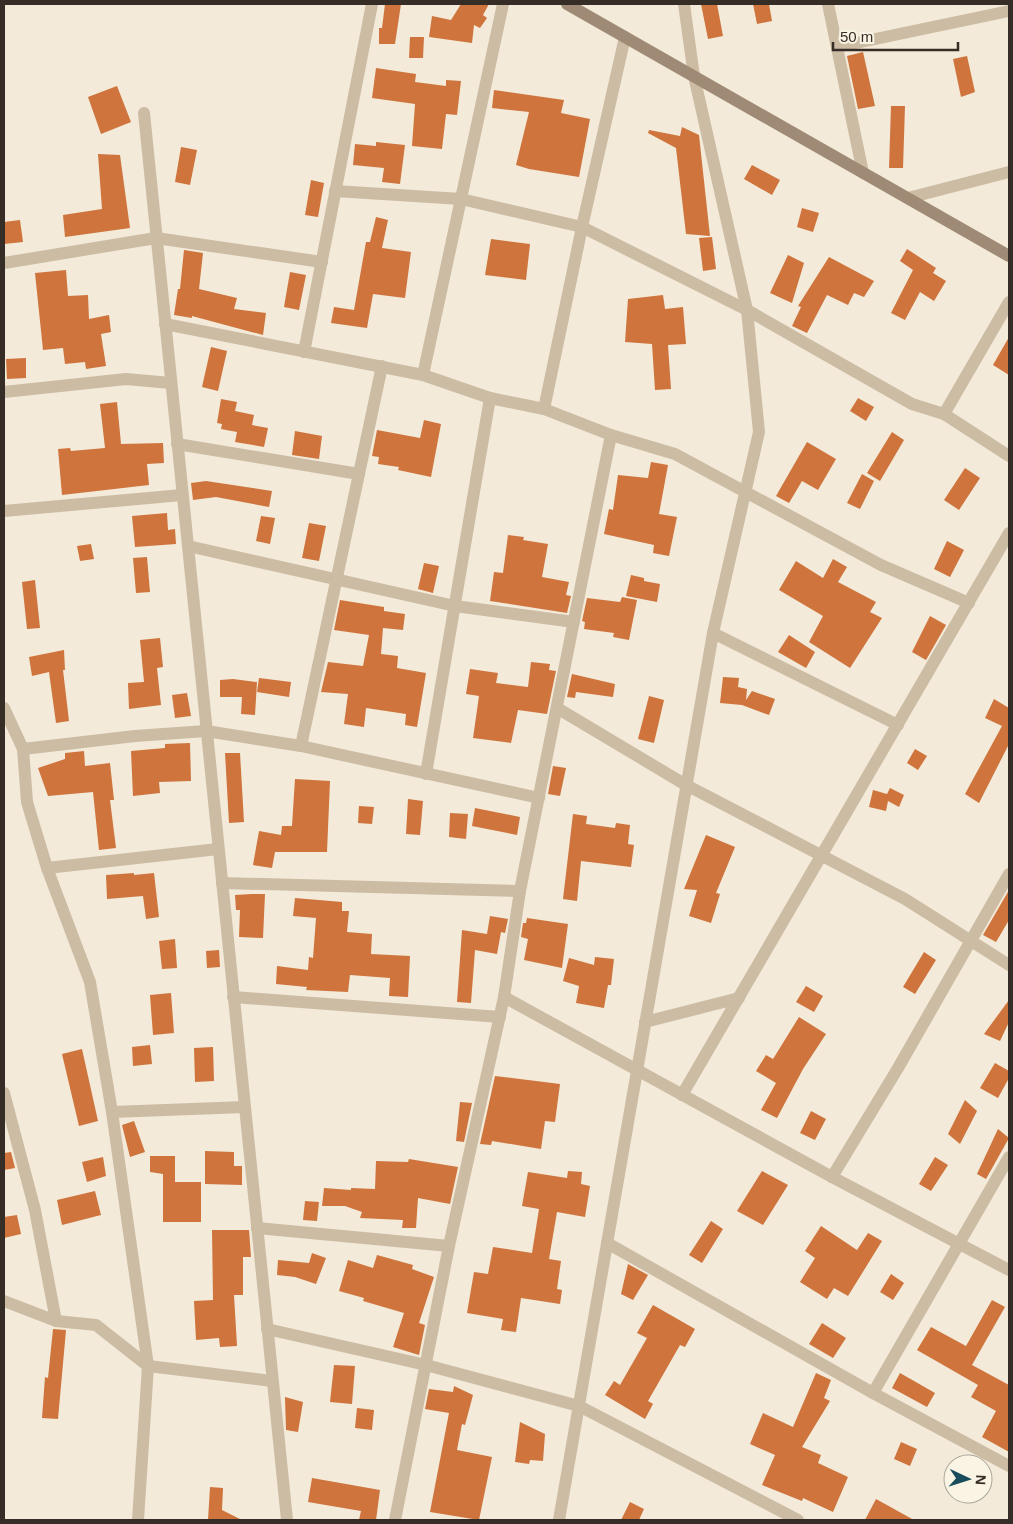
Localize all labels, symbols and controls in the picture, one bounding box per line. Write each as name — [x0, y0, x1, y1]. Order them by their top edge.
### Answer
scale bar — [833, 20, 958, 52]
text: 50 m — [840, 28, 873, 45]
north arrow — [943, 1454, 993, 1504]
text: N — [973, 1474, 989, 1486]

